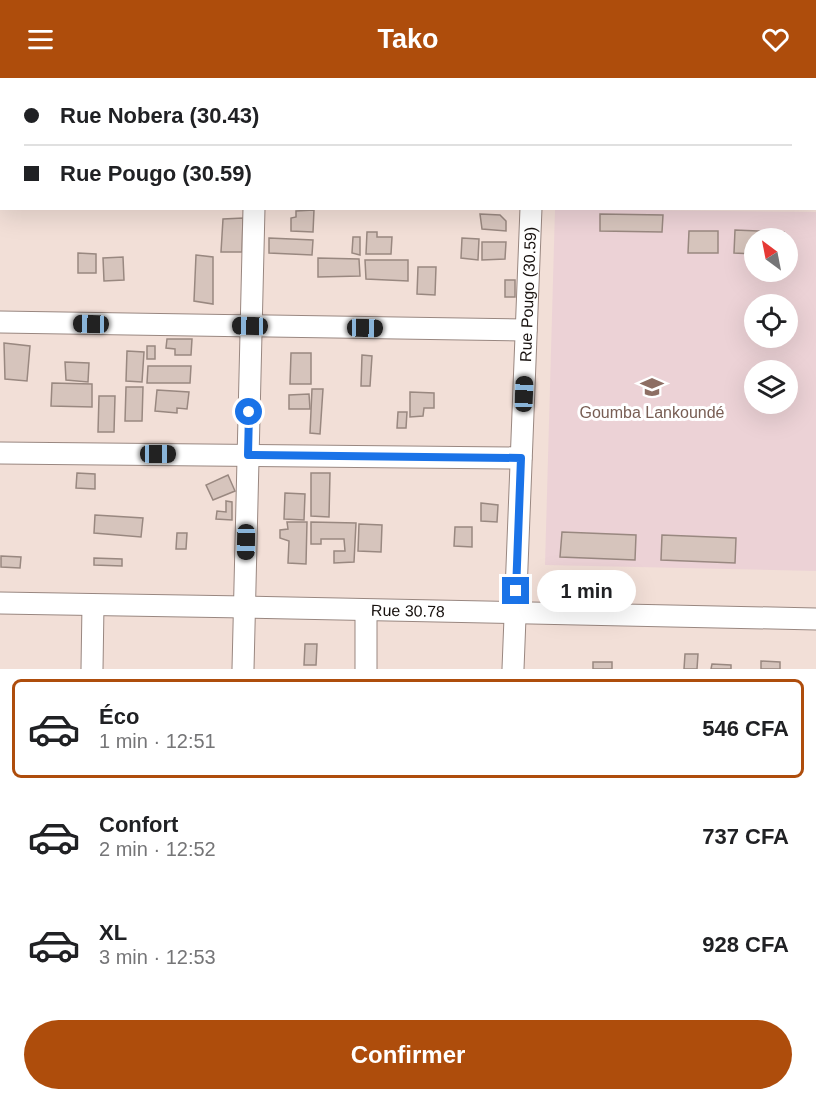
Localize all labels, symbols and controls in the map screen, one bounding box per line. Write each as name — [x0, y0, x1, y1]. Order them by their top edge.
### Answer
icon: menu — [24, 23, 57, 56]
icon: heart — [759, 23, 792, 56]
text: Tako — [377, 24, 439, 54]
text: Rue Nobera (30.43) — [60, 103, 259, 128]
text: Rue Pougo (30.59) — [60, 161, 252, 186]
street label: Rue Pougo (30.59) — [517, 226, 539, 362]
north arrow — [744, 228, 798, 282]
map controls — [744, 228, 798, 414]
button: locate — [744, 294, 798, 348]
car — [73, 315, 109, 333]
car — [232, 317, 268, 335]
car — [347, 319, 383, 337]
button: layers — [744, 360, 798, 414]
school or university icon: Goumba Lankoundé — [639, 374, 665, 400]
car — [514, 376, 534, 412]
route start — [235, 398, 262, 425]
place label: Goumba Lankoundé — [580, 404, 725, 421]
car — [140, 445, 176, 463]
car — [237, 524, 255, 560]
callout: 1 min — [537, 570, 636, 612]
route end — [502, 577, 529, 604]
text: 1 min — [560, 580, 613, 602]
street label: Rue 30.78 — [371, 602, 445, 620]
icon: car — [27, 702, 81, 756]
text: Éco — [99, 704, 139, 729]
text: 546 CFA — [702, 716, 789, 741]
text: 1 min · 12:51 — [99, 730, 216, 752]
icon: car — [27, 810, 81, 864]
text: Confort — [99, 812, 178, 837]
text: 737 CFA — [702, 824, 789, 849]
text: 2 min · 12:52 — [99, 838, 216, 860]
icon: car — [27, 918, 81, 972]
text: XL — [99, 920, 127, 945]
text: 928 CFA — [702, 932, 789, 957]
text: 3 min · 12:53 — [99, 946, 216, 968]
button: Confirmer — [24, 1020, 792, 1089]

